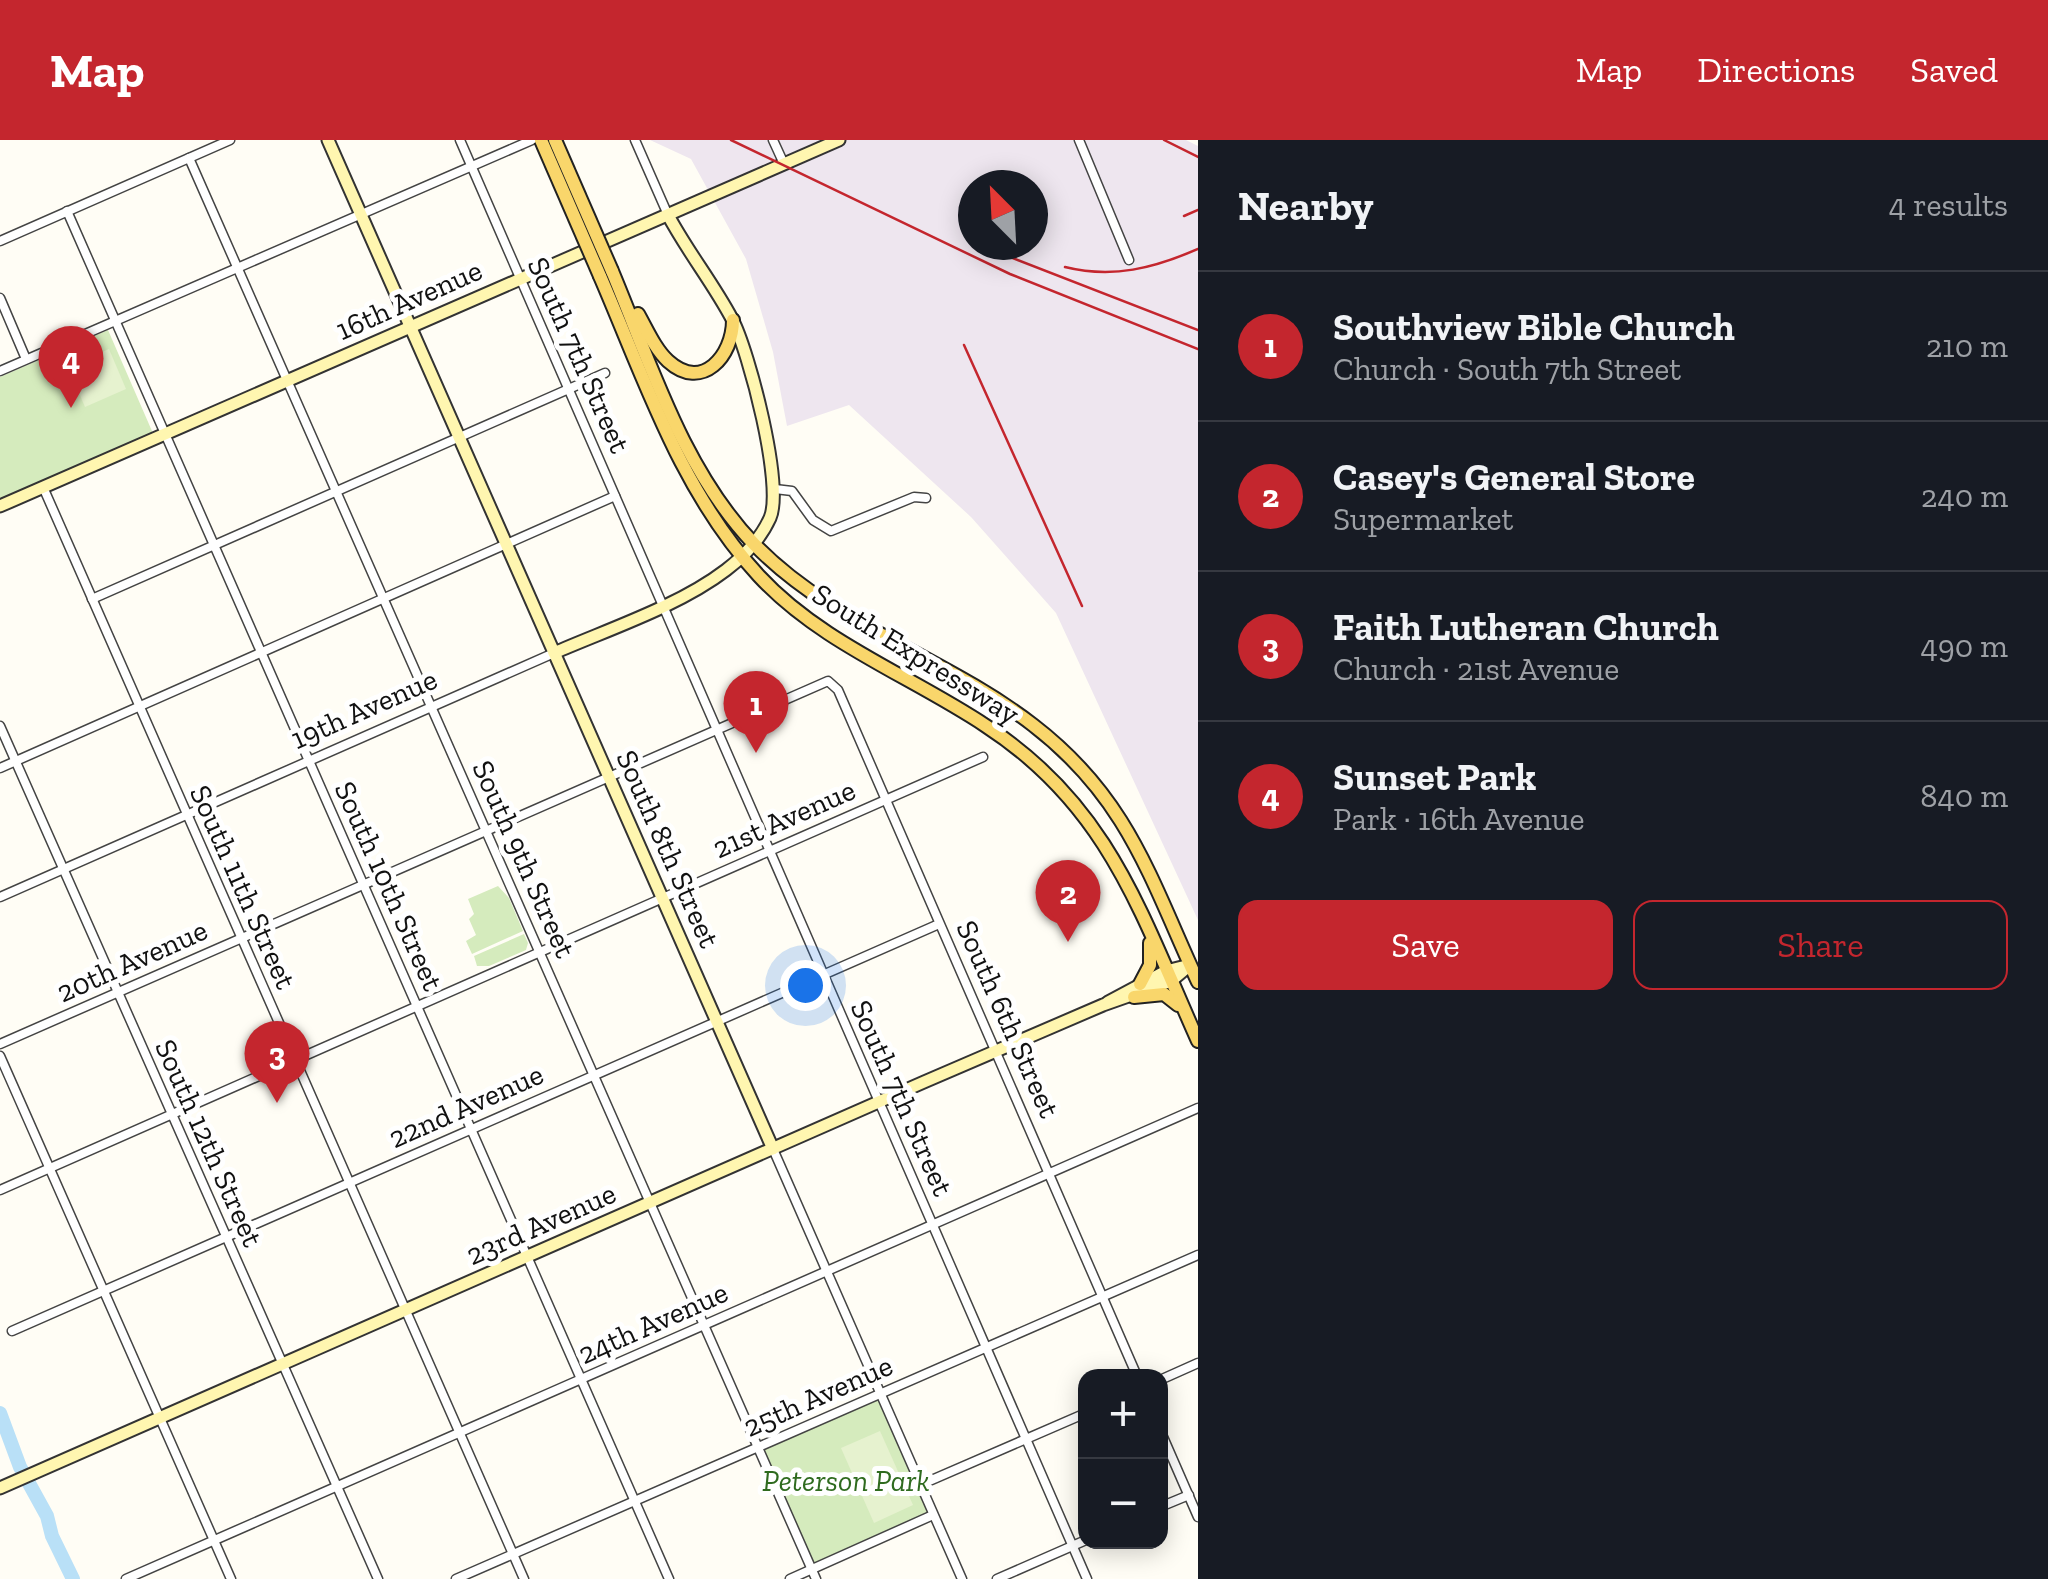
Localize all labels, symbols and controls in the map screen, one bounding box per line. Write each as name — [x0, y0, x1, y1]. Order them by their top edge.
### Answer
text: Map — [50, 42, 145, 99]
text: Map — [1576, 49, 1642, 91]
text: Directions — [1697, 49, 1855, 91]
text: Saved — [1910, 49, 1998, 91]
north arrow — [958, 170, 1048, 260]
text: Nearby — [1238, 180, 1374, 231]
text: 4 results — [1889, 186, 2008, 224]
street label: 16th Avenue — [330, 252, 488, 348]
street label: South 7th Street — [520, 252, 638, 458]
text: Southview Bible Church — [1333, 304, 1735, 350]
pin: 4 — [38, 326, 104, 408]
text: 1 — [1264, 327, 1277, 365]
text: 210 m — [1926, 327, 2008, 365]
text: Church · South 7th Street — [1333, 350, 1681, 388]
text: Casey's General Store — [1333, 454, 1695, 500]
text: 2 — [1262, 477, 1279, 515]
text: 240 m — [1921, 477, 2008, 515]
text: Supermarket — [1333, 500, 1513, 538]
street label: South Expressway — [806, 576, 1027, 733]
text: Faith Lutheran Church — [1333, 604, 1719, 650]
text: 3 — [1262, 627, 1279, 665]
text: 490 m — [1920, 627, 2008, 665]
text: Church · 21st Avenue — [1333, 650, 1619, 688]
street label: 19th Avenue — [285, 661, 443, 757]
pin: 1 — [724, 670, 788, 753]
street label: South 8th Street — [608, 745, 728, 953]
text: Sunset Park — [1333, 754, 1536, 800]
street label: South 9th Street — [464, 755, 584, 963]
street label: 21st Avenue — [707, 772, 861, 866]
street label: South 10th Street — [327, 776, 451, 996]
text: 4 — [1261, 777, 1280, 815]
text: 840 m — [1920, 777, 2008, 815]
street label: South 11th Street — [182, 780, 304, 994]
text: Park · 16th Avenue — [1333, 800, 1585, 838]
pin: 2 — [1036, 860, 1100, 942]
button: Save — [1238, 900, 1613, 990]
button: Share — [1633, 900, 2008, 990]
street label: 20th Avenue — [51, 912, 213, 1010]
street label: South 6th Street — [948, 915, 1068, 1123]
your location — [780, 960, 831, 1011]
street label: South 7th Street — [843, 995, 961, 1201]
pin: 3 — [244, 1020, 310, 1103]
street label: South 12th Street — [147, 1034, 271, 1252]
street label: 22nd Avenue — [383, 1056, 549, 1156]
street label: 23rd Avenue — [461, 1175, 621, 1273]
street label: 24th Avenue — [573, 1274, 733, 1372]
street label: 25th Avenue — [738, 1347, 898, 1445]
map controls — [1078, 1369, 1168, 1549]
button: + — [1078, 1369, 1168, 1459]
button: − — [1078, 1459, 1168, 1549]
park label: Peterson Park — [762, 1463, 930, 1499]

